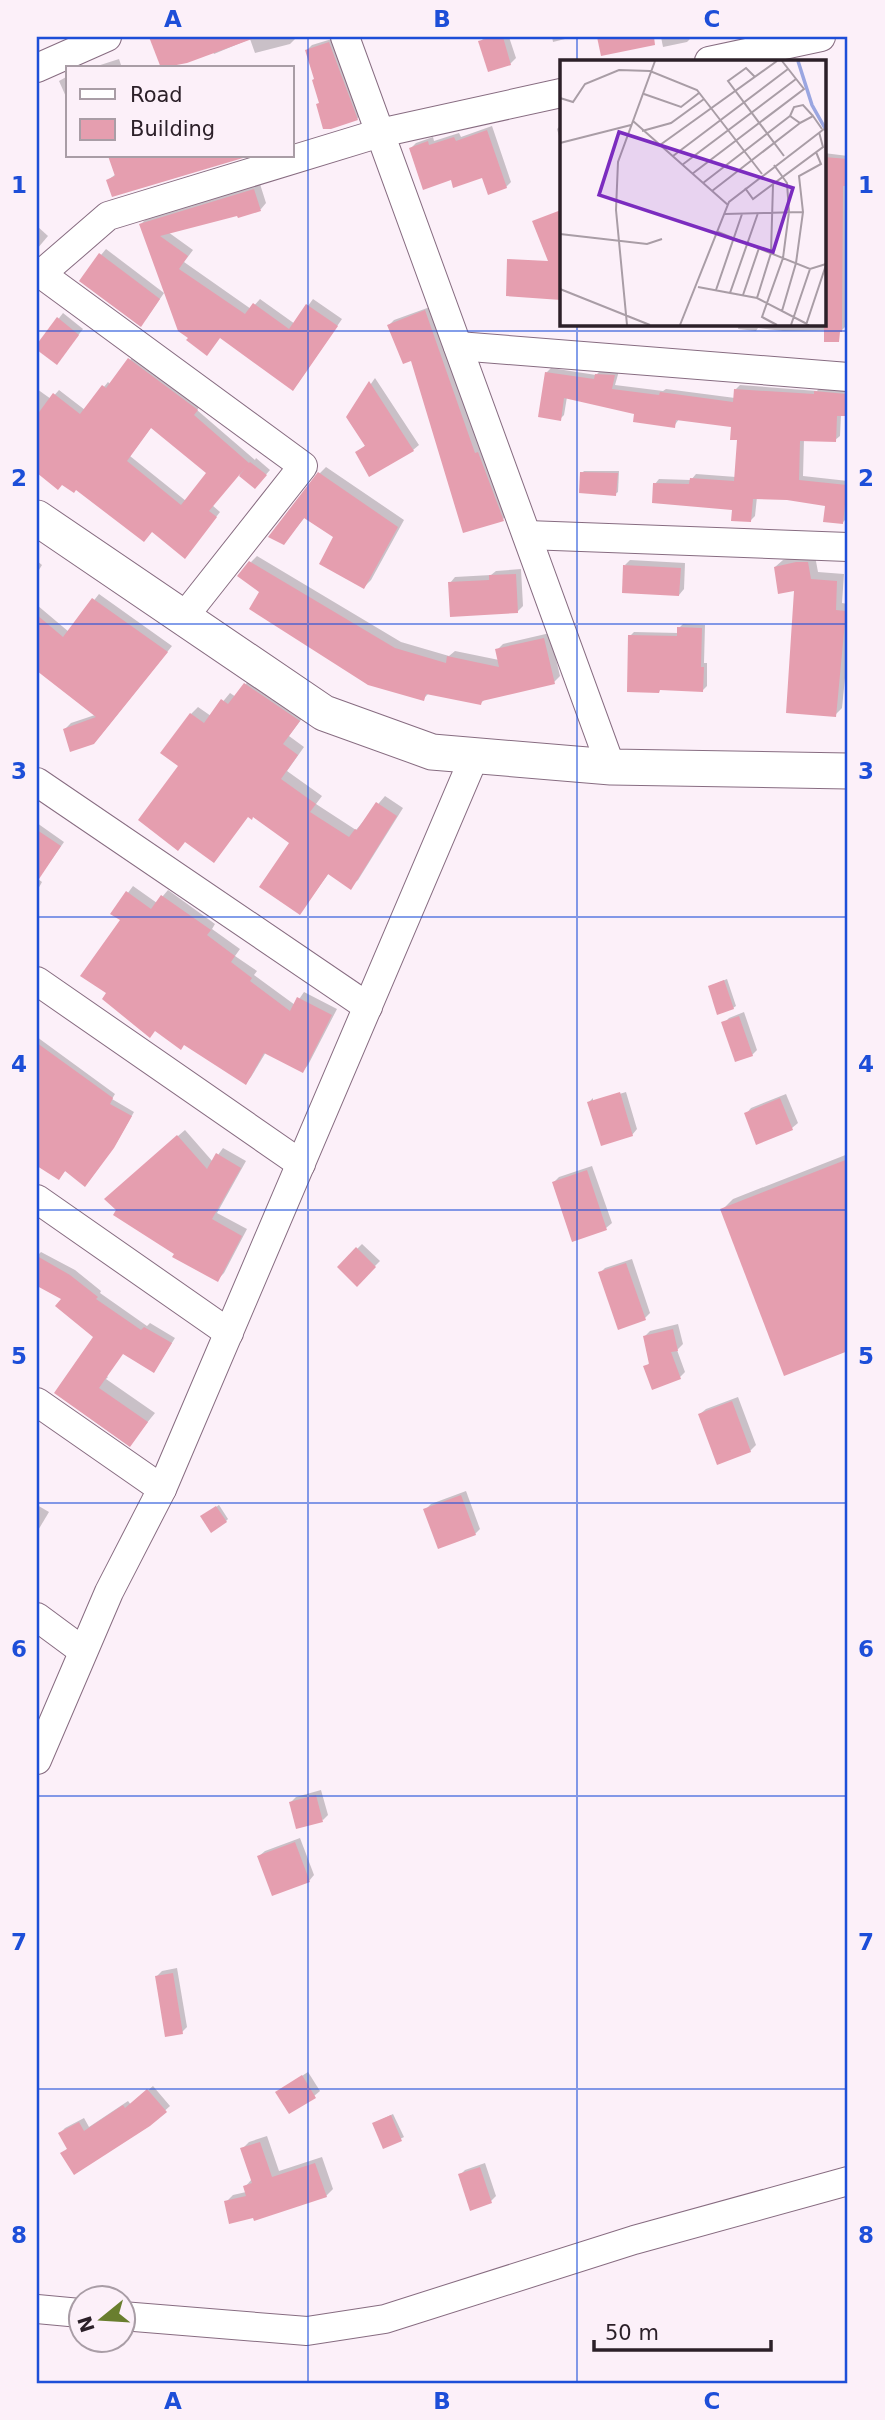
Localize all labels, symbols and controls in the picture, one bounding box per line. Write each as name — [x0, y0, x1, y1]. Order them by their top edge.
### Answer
text: A — [164, 6, 182, 32]
text: B — [433, 6, 451, 32]
text: C — [704, 6, 720, 32]
inset map — [560, 60, 826, 326]
legend — [66, 66, 294, 158]
text: Road — [130, 83, 183, 107]
text: Building — [130, 117, 215, 141]
text: 1 — [11, 172, 27, 198]
text: 1 — [858, 172, 874, 198]
text: 2 — [11, 465, 27, 491]
text: 2 — [858, 465, 874, 491]
text: 3 — [11, 758, 27, 784]
text: 3 — [858, 758, 874, 784]
text: 4 — [11, 1051, 27, 1077]
text: 4 — [858, 1051, 874, 1077]
text: 5 — [11, 1343, 27, 1369]
text: 5 — [858, 1343, 874, 1369]
text: 6 — [11, 1636, 27, 1662]
text: 6 — [858, 1636, 874, 1662]
text: 7 — [11, 1929, 27, 1955]
text: 7 — [858, 1929, 874, 1955]
text: 8 — [11, 2222, 27, 2248]
text: 8 — [858, 2222, 874, 2248]
north arrow — [66, 2284, 136, 2354]
scale bar — [594, 2308, 771, 2352]
text: N — [73, 2313, 99, 2335]
text: 50 m — [605, 2321, 659, 2345]
text: A — [164, 2388, 182, 2414]
text: B — [433, 2388, 451, 2414]
text: C — [704, 2388, 720, 2414]

